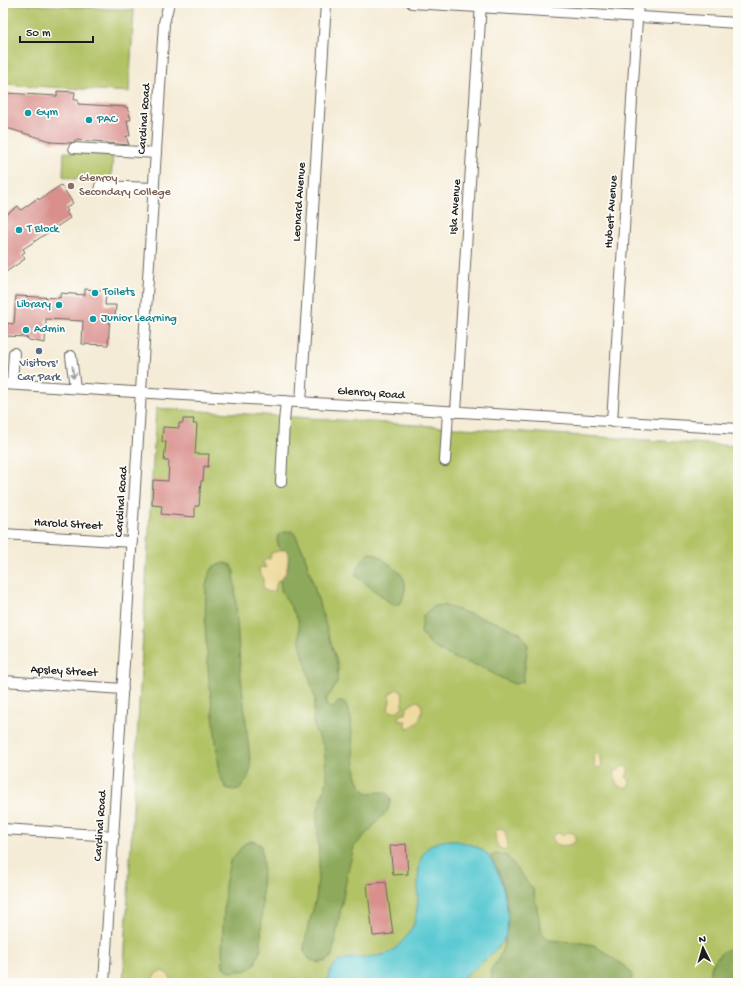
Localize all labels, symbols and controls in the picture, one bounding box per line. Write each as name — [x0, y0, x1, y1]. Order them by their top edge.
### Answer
scale bar — [20, 18, 93, 44]
text: 50 m — [26, 27, 51, 41]
street label: Cardinal Road — [136, 82, 155, 155]
place label: Gym — [36, 106, 58, 120]
marker: Gym — [23, 108, 33, 118]
place label: PAC — [96, 113, 119, 127]
marker: PAC — [84, 115, 94, 125]
street label: Leonard Avenue — [290, 161, 310, 242]
place label: Glenroy Secondary College — [79, 172, 171, 200]
street label: Hubert Avenue — [602, 174, 622, 249]
street label: Isla Avenue — [447, 178, 465, 235]
marker: Glenroy Secondary College — [66, 181, 76, 191]
place label: T Block — [26, 223, 61, 237]
marker: T Block — [14, 225, 24, 235]
place label: Toilets — [102, 286, 135, 300]
marker: Toilets — [90, 288, 100, 298]
place label: Library — [17, 298, 51, 312]
marker: Library — [54, 300, 64, 310]
place label: Junior Learning — [101, 312, 177, 326]
marker: Junior Learning — [88, 314, 98, 324]
place label: Admin — [34, 323, 65, 337]
marker: Admin — [21, 325, 31, 335]
marker: Visitors' Car Park — [34, 346, 44, 356]
place label: Visitors' Car Park — [17, 357, 62, 385]
one-way arrow — [69, 365, 77, 378]
street label: Glenroy Road — [337, 385, 406, 403]
street label: Cardinal Road — [113, 465, 132, 538]
street label: Harold Street — [33, 516, 104, 534]
street label: Apsley Street — [30, 663, 99, 681]
street label: Cardinal Road — [92, 789, 111, 862]
north arrow — [683, 928, 723, 968]
text: N — [698, 934, 706, 946]

